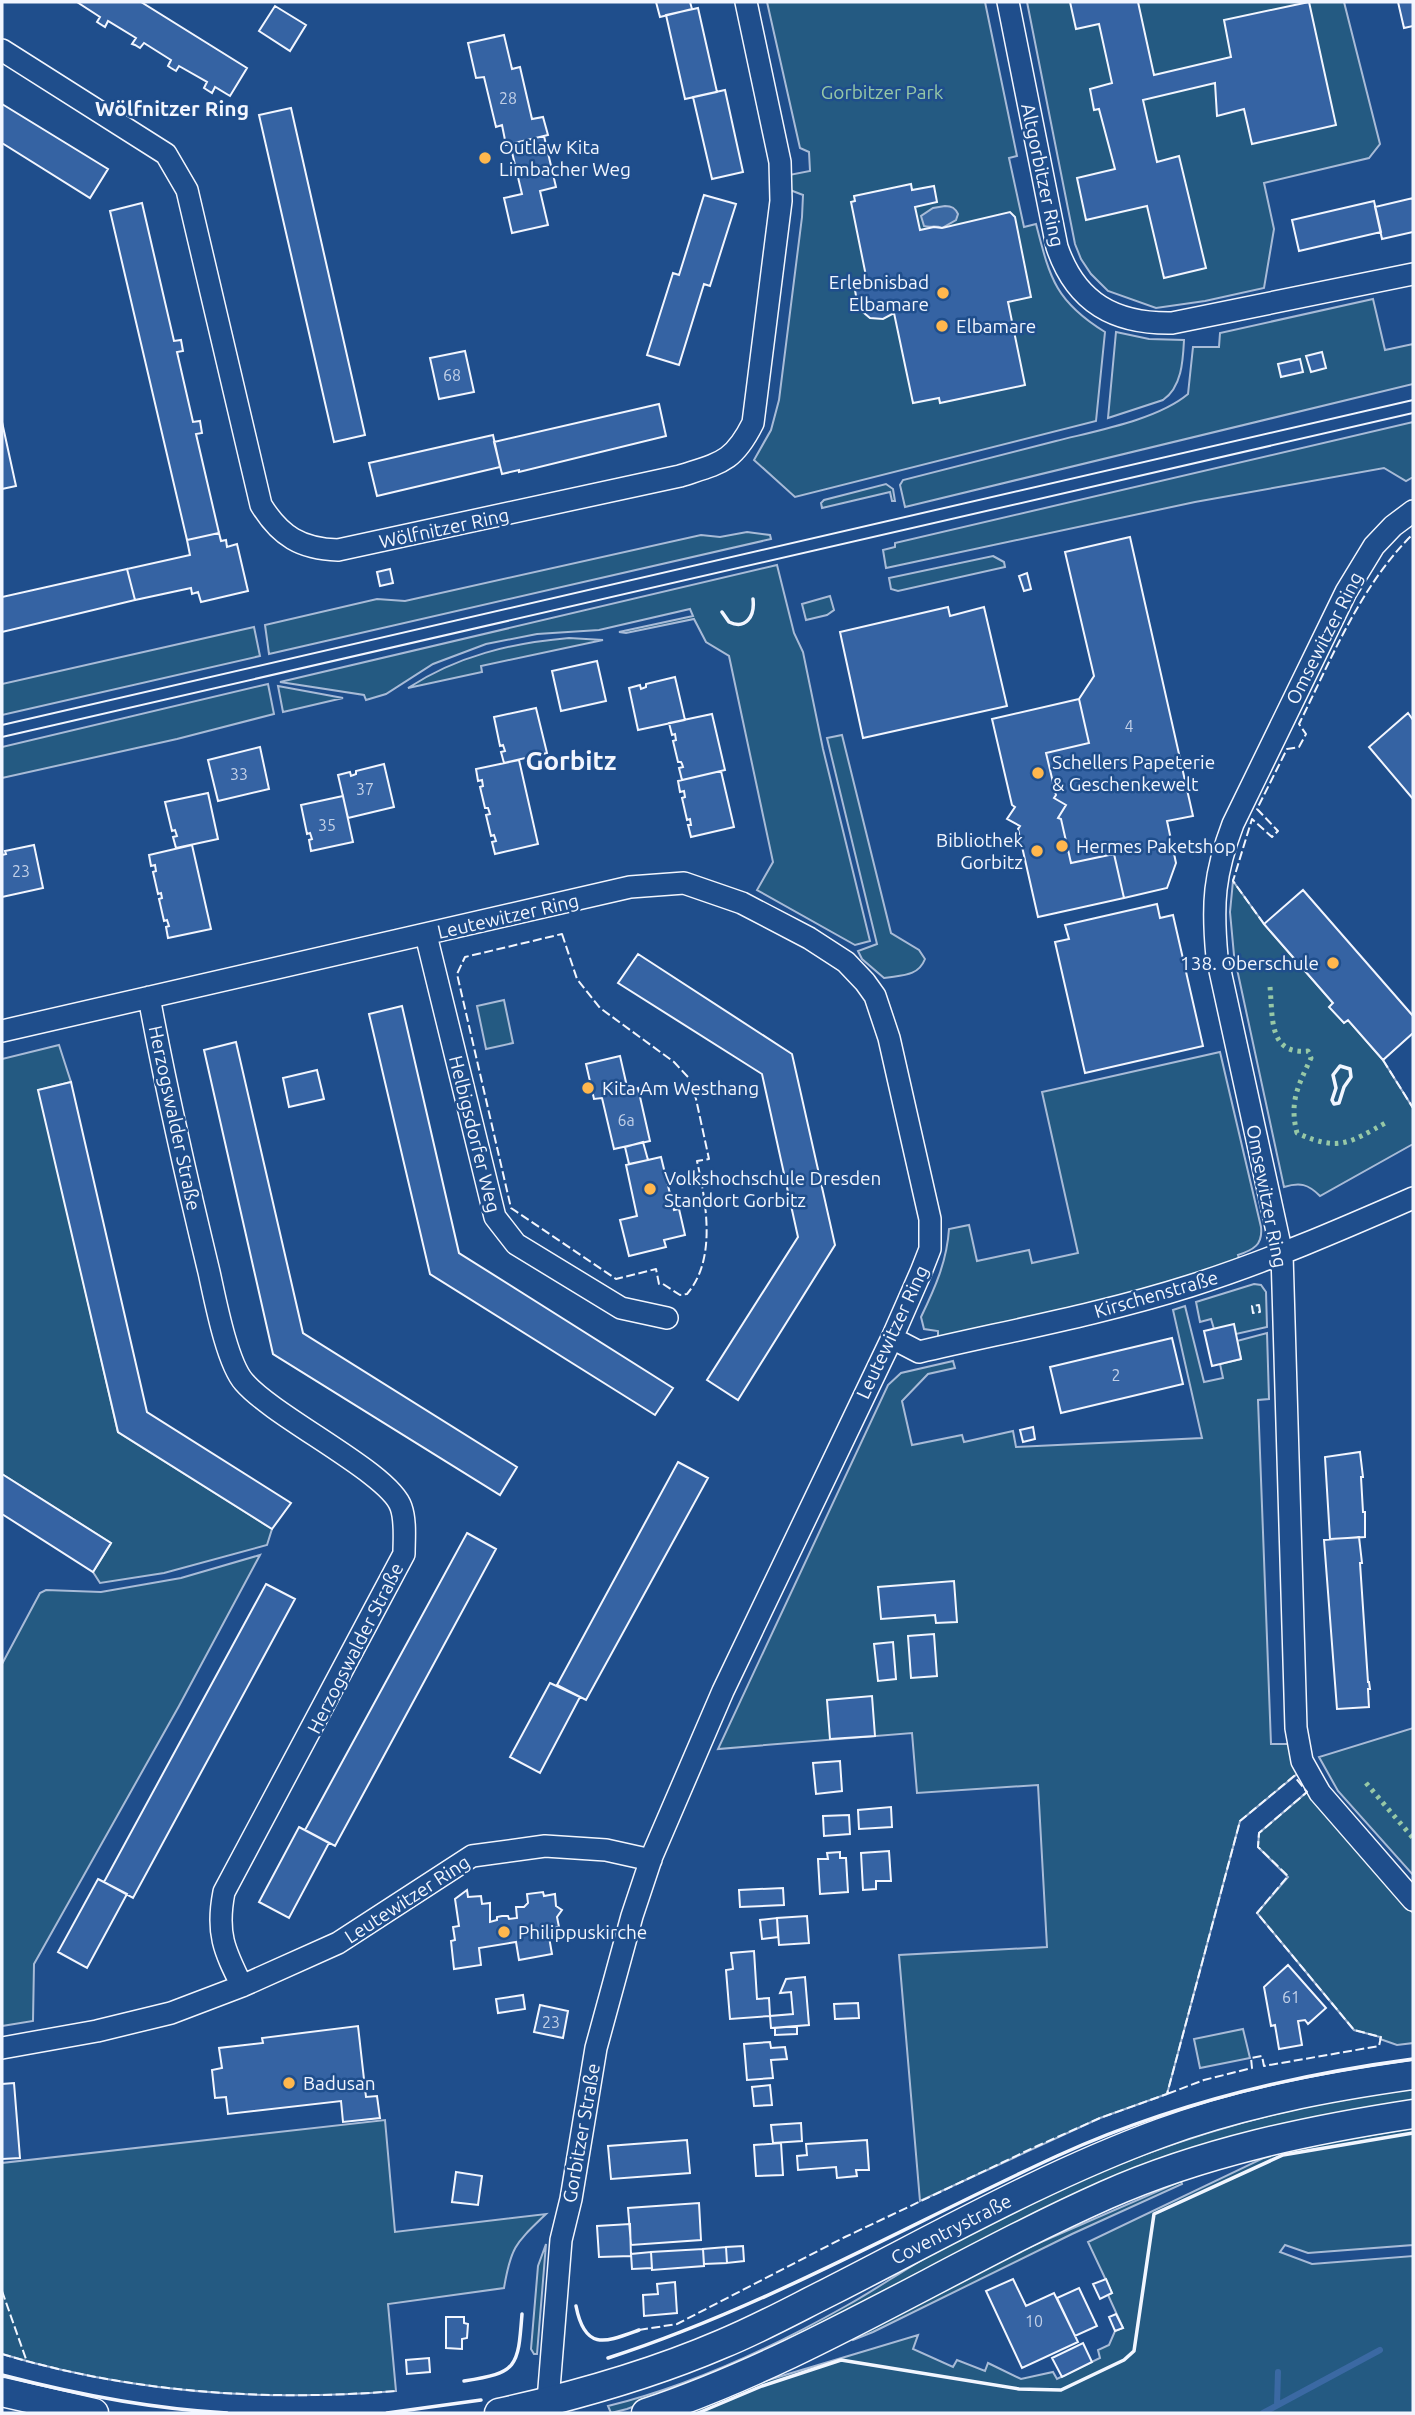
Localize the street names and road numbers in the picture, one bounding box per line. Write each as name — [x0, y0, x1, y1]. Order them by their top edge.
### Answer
street label: Altgorbitzer Ring — [1017, 101, 1069, 249]
street label: Wölfnitzer Ring — [377, 503, 511, 553]
street label: Omsewitzer Ring — [1281, 568, 1367, 708]
street label: Leutewitzer Ring — [435, 889, 581, 943]
street label: Herzogswalder Straße — [145, 1023, 205, 1213]
street label: Helbigsdorfer Weg — [445, 1053, 505, 1215]
street label: Omsewitzer Ring — [1242, 1122, 1292, 1270]
street label: Leutewitzer Ring — [851, 1262, 933, 1402]
street label: Kirschenstraße — [1092, 1266, 1220, 1322]
street label: Herzogswalder Straße — [302, 1559, 408, 1737]
street label: Leutewitzer Ring — [340, 1850, 474, 1948]
street label: Gorbitzer Straße — [558, 2062, 604, 2204]
street label: Coventrystraße — [887, 2189, 1015, 2269]

